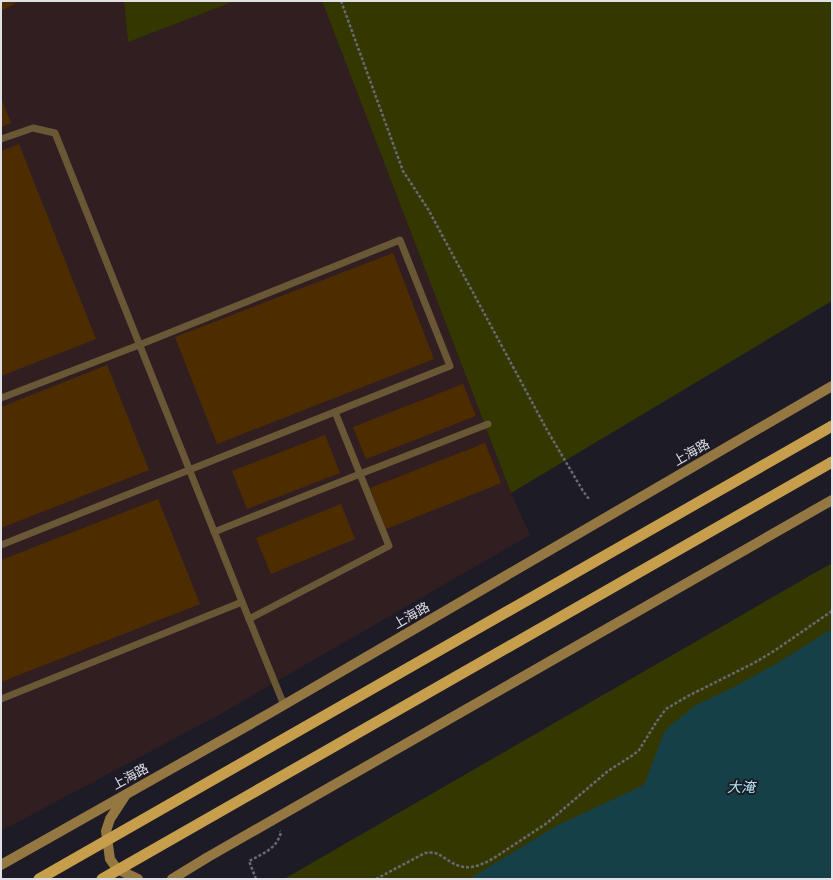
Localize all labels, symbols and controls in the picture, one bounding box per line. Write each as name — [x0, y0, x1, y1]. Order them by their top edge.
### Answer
street label: 上海路 — [670, 435, 712, 469]
street label: 上海路 — [390, 598, 432, 632]
street label: 上海路 — [109, 760, 151, 792]
water label: 大淹 — [727, 778, 757, 796]

